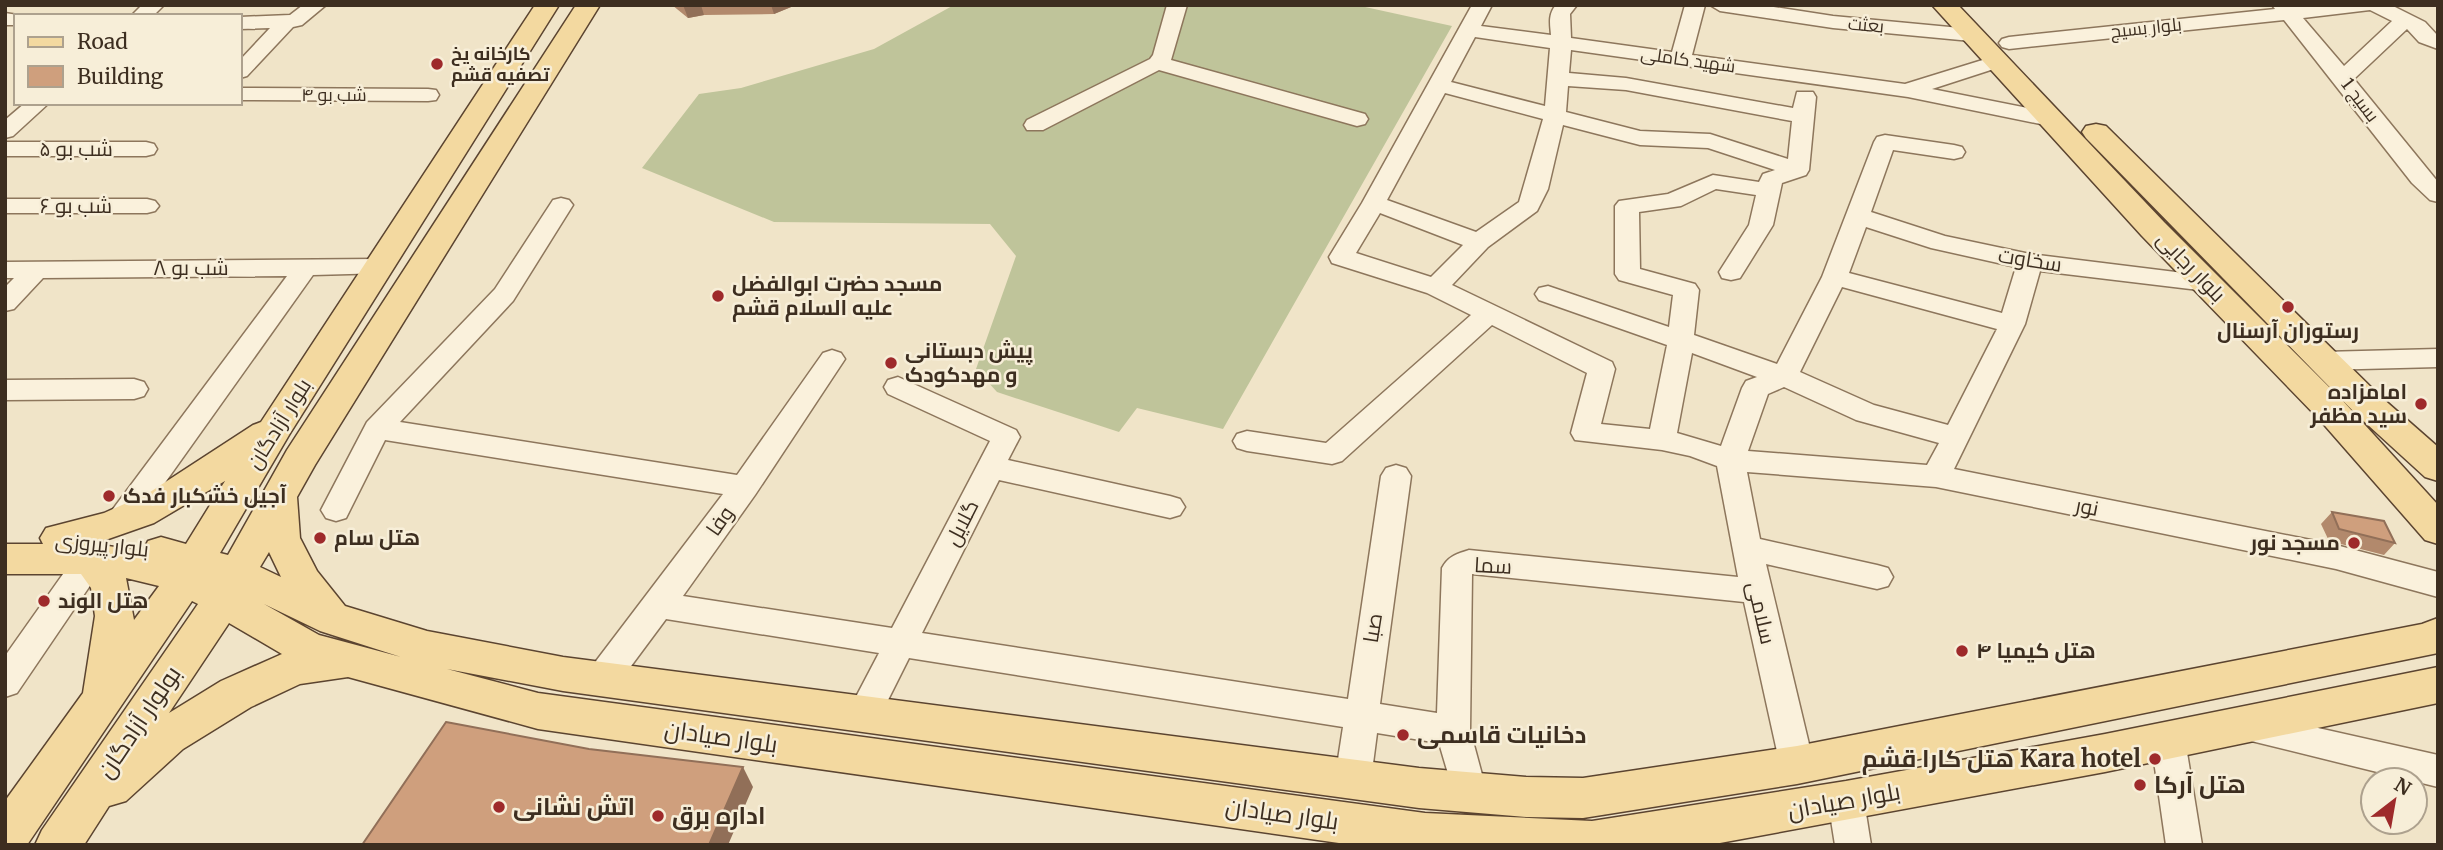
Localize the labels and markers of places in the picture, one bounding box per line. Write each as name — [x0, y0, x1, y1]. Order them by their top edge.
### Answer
place label: کارخانه یخ تصفیه قشم — [451, 42, 550, 87]
marker: کارخانه یخ تصفیه قشم — [429, 56, 445, 72]
place label: مسجد حضرت ابوالفضل علیه السلام قشم — [732, 270, 942, 322]
marker: مسجد حضرت ابوالفضل علیه السلام قشم — [710, 288, 726, 304]
marker: رستوران آرسنال — [2280, 299, 2296, 315]
place label: رستوران آرسنال — [2217, 317, 2359, 344]
place label: پیش دبستانی و مهدکودک — [905, 337, 1033, 388]
marker: پیش دبستانی و مهدکودک — [883, 355, 899, 371]
place label: امامزاده سید مظفر — [2309, 378, 2407, 429]
marker: امامزاده سید مظفر — [2413, 396, 2429, 412]
place label: آجیل خشکبار فدک — [123, 482, 287, 509]
marker: آجیل خشکبار فدک — [101, 488, 117, 504]
place label: هتل سام — [334, 524, 420, 552]
place label: مسجد نور — [2249, 529, 2340, 556]
marker: هتل سام — [312, 530, 328, 546]
marker: مسجد نور — [2346, 535, 2362, 551]
place label: هتل الوند — [58, 587, 148, 614]
marker: هتل الوند — [36, 593, 52, 609]
place label: هتل کیمیا ۴ — [1976, 637, 2096, 664]
marker: هتل کیمیا ۴ — [1954, 643, 1970, 659]
place label: دخانیات قاسمی — [1417, 719, 1586, 750]
marker: دخانیات قاسمی — [1395, 727, 1411, 743]
place label: هتل کارا قشم Kara hotel — [1862, 743, 2141, 775]
marker: هتل کارا قشم Kara hotel — [2147, 751, 2163, 767]
place label: هتل آرکا — [2154, 769, 2246, 800]
marker: هتل آرکا — [2132, 777, 2148, 793]
place label: اتش نشانى — [513, 791, 635, 822]
marker: اتش نشانى — [491, 799, 507, 815]
place label: اداره برق — [672, 800, 765, 831]
marker: اداره برق — [650, 808, 666, 824]

